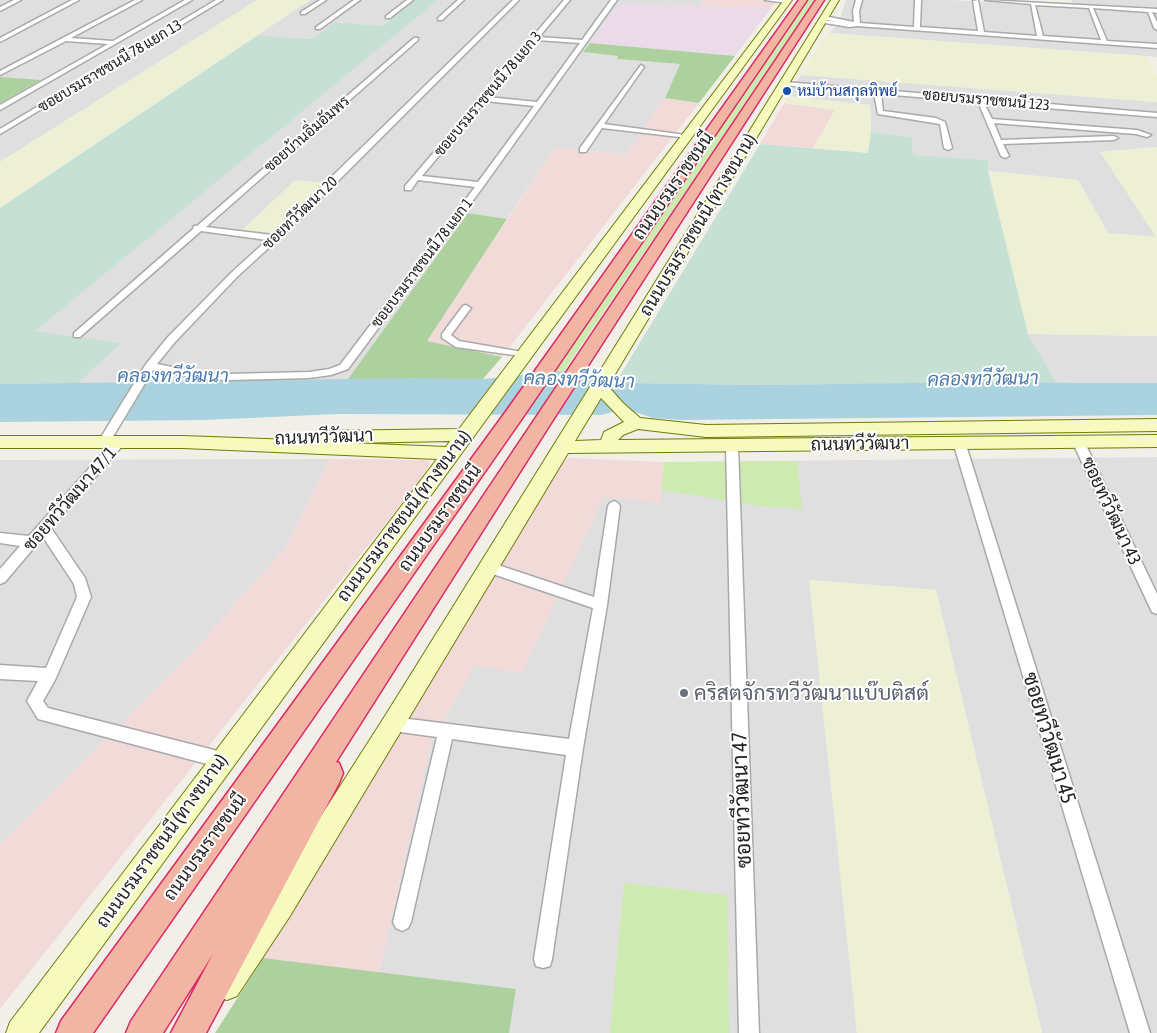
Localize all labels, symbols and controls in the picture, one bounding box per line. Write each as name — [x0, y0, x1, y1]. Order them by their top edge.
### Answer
street label: ซอยบรมราชชนนี 78 แยก 13 — [35, 16, 185, 116]
street label: ซอยบรมราชชนนี 78 แยก 3 — [430, 28, 546, 160]
place label: หม่บ้านสกุลทิพย์ — [797, 82, 898, 100]
marker: หม่บ้านสกุลทิพย์ — [781, 85, 793, 97]
street label: ซอยบรมราชชนนี 123 — [922, 85, 1050, 115]
street label: ซอยบ้านอิ่มอัมพร — [261, 92, 353, 176]
street label: ถนนบรมราชชนนี — [628, 128, 718, 244]
street label: ถนนบรมราชชนนี (ทางขนาน) — [635, 130, 761, 320]
street label: ซอยทวีวัฒนา 20 — [259, 173, 341, 253]
street label: ซอยบรมราชชนนี 78 แยก 1 — [367, 195, 477, 331]
water label: คลองทวีวัฒนา — [117, 365, 229, 387]
water label: คลองทวีวัฒนา — [523, 367, 635, 393]
water label: คลองทวีวัฒนา — [927, 367, 1039, 391]
street label: ถนนทวีวัฒนา — [274, 424, 374, 450]
street label: ถนนบรมราชชนนี (ทางขนาน) — [332, 426, 476, 606]
street label: ถนนทวีวัฒนา — [810, 432, 910, 456]
street label: ซอยทวีวัฒนา 47/1 — [19, 442, 121, 556]
street label: ซอยทวีวัฒนา 43 — [1077, 454, 1145, 568]
street label: ถนนบรมราชชนนี — [394, 460, 486, 576]
street label: ซอยทวีวัฒนา 45 — [1017, 669, 1081, 807]
place label: คริสตจักรทวีวัฒนาแบ๊บติสต์ — [694, 680, 929, 706]
marker: คริสตจักรทวีวัฒนาแบ๊บติสต์ — [678, 687, 690, 699]
street label: ซอยทวีวัฒนา 47 — [727, 731, 757, 869]
street label: ถนนบรมราชชนนี (ทางขนาน) — [92, 750, 232, 932]
street label: ถนนบรมราชชนนี — [159, 789, 251, 905]

